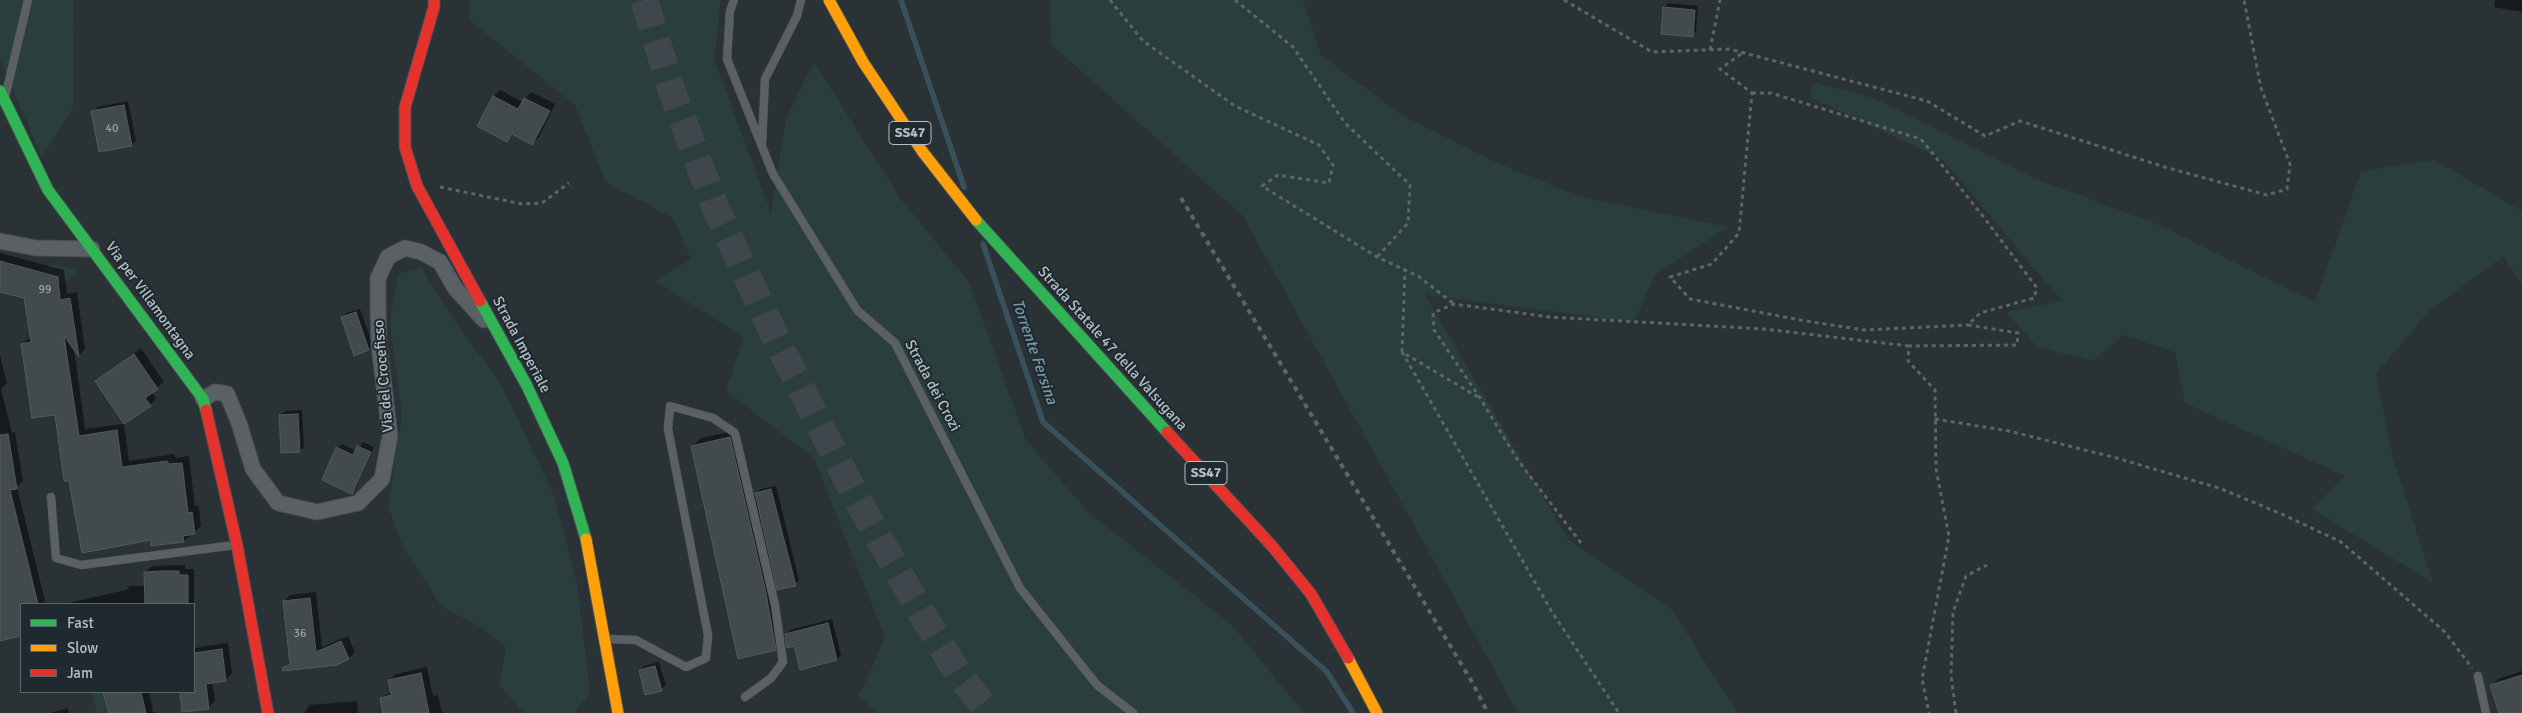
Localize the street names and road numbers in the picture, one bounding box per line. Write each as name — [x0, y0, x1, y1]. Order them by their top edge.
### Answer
road number: SS47 — [889, 122, 931, 144]
street label: Via per Villamontagna — [101, 239, 199, 363]
street label: Strada Statale 47 della Valsugana — [1033, 263, 1191, 435]
street label: Strada Imperiale — [488, 294, 554, 396]
street label: Via del Crocefisso — [370, 319, 398, 433]
street label: Strada dei Crozi — [900, 337, 964, 435]
road number: SS47 — [1185, 462, 1227, 484]

